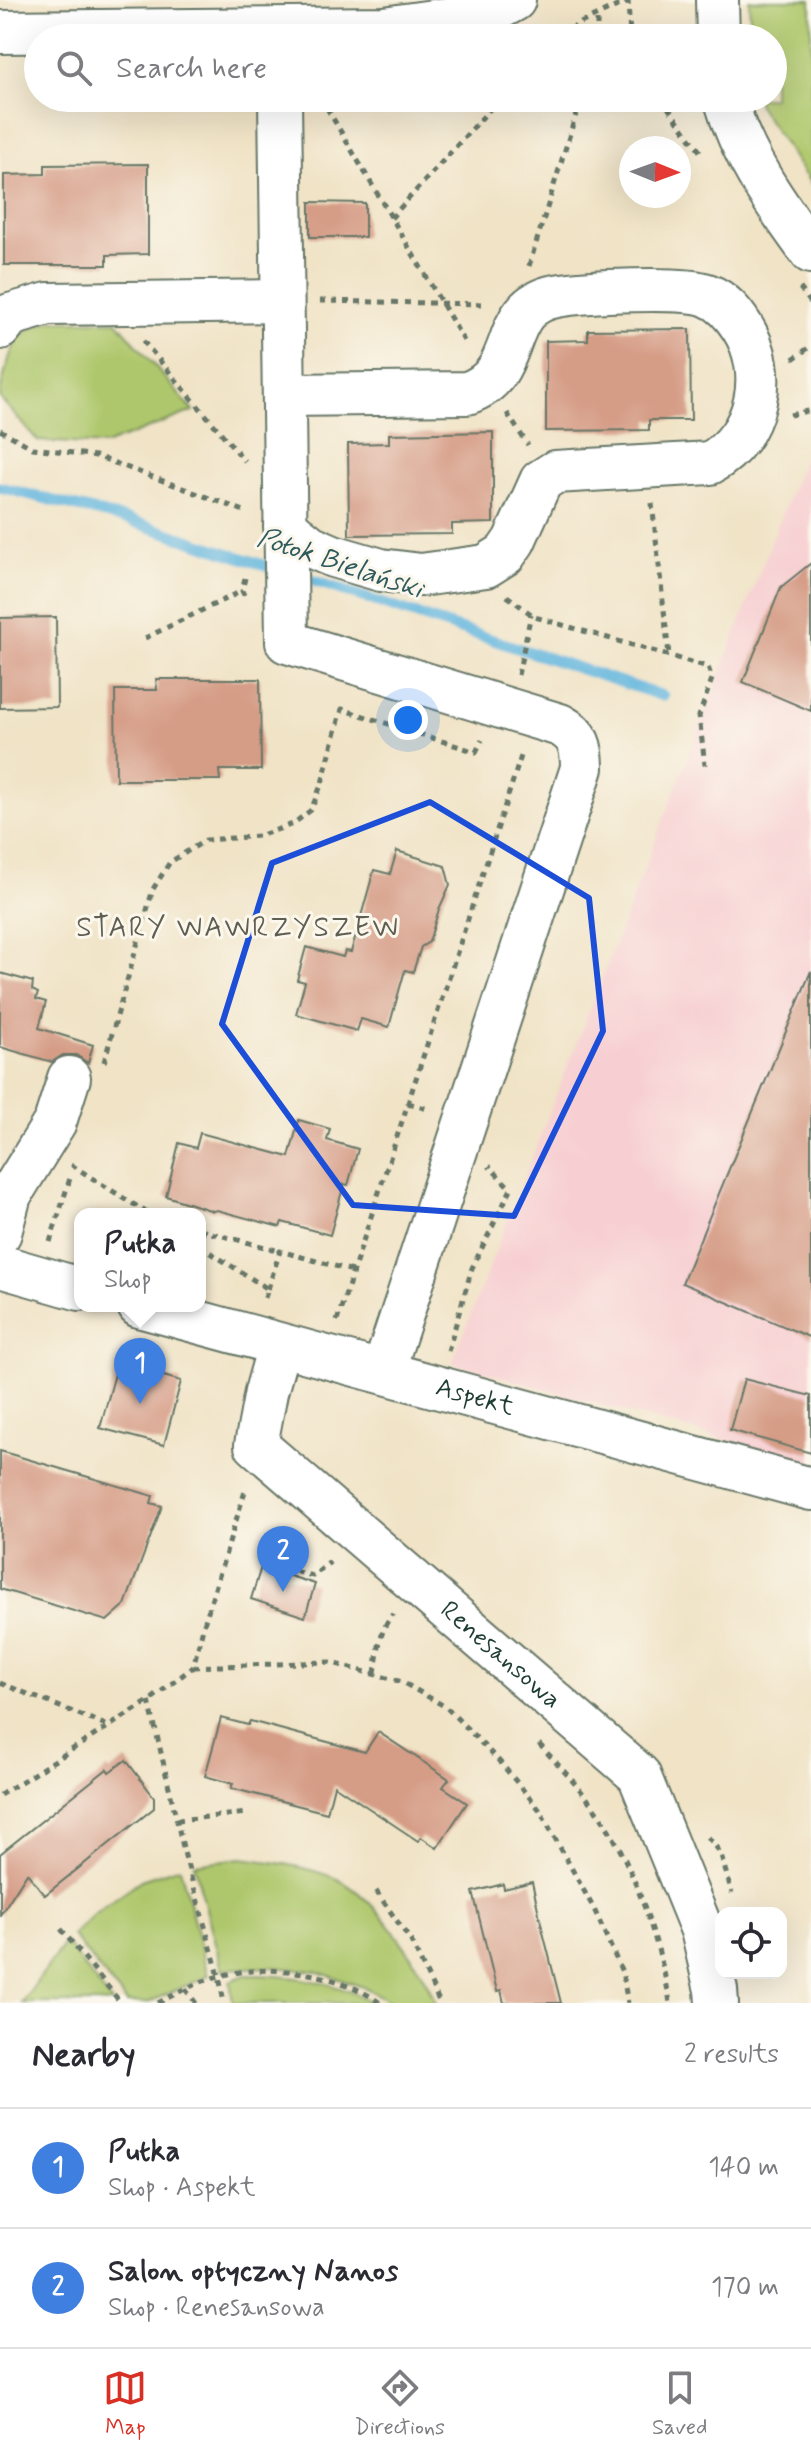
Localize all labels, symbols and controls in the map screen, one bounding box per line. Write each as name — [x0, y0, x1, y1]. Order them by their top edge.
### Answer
search box — [24, 24, 787, 112]
icon: search — [52, 46, 96, 90]
text: Search here — [116, 49, 267, 88]
north arrow — [619, 136, 691, 208]
water label: Potok Bielański — [252, 520, 430, 609]
your location — [388, 700, 428, 740]
district label: STARY WAWRZYSZEW — [76, 910, 400, 947]
popup — [74, 1208, 206, 1312]
text: Putka — [104, 1224, 176, 1263]
text: Shop — [104, 1263, 152, 1297]
pin: 1 — [114, 1338, 166, 1404]
street label: Aspekt — [432, 1371, 518, 1424]
pin: 2 — [257, 1526, 309, 1592]
street label: Renesansowa — [433, 1594, 568, 1717]
map controls — [715, 1907, 787, 1979]
button: locate — [715, 1907, 787, 1979]
text: Nearby — [32, 2033, 136, 2078]
text: 2 results — [684, 2038, 779, 2072]
text: Putka — [108, 2132, 180, 2171]
text: 1 — [52, 2151, 64, 2185]
text: 140 m — [708, 2151, 779, 2185]
text: Shop · Aspekt — [108, 2171, 255, 2205]
text: Salon optyczny Nanos — [108, 2252, 398, 2291]
text: 2 — [52, 2271, 64, 2305]
text: 170 m — [711, 2271, 779, 2305]
text: Shop · Renesansowa — [108, 2291, 325, 2325]
tab: Map — [103, 2366, 147, 2442]
tab: Directions — [354, 2366, 445, 2442]
tab: Saved — [652, 2366, 707, 2442]

